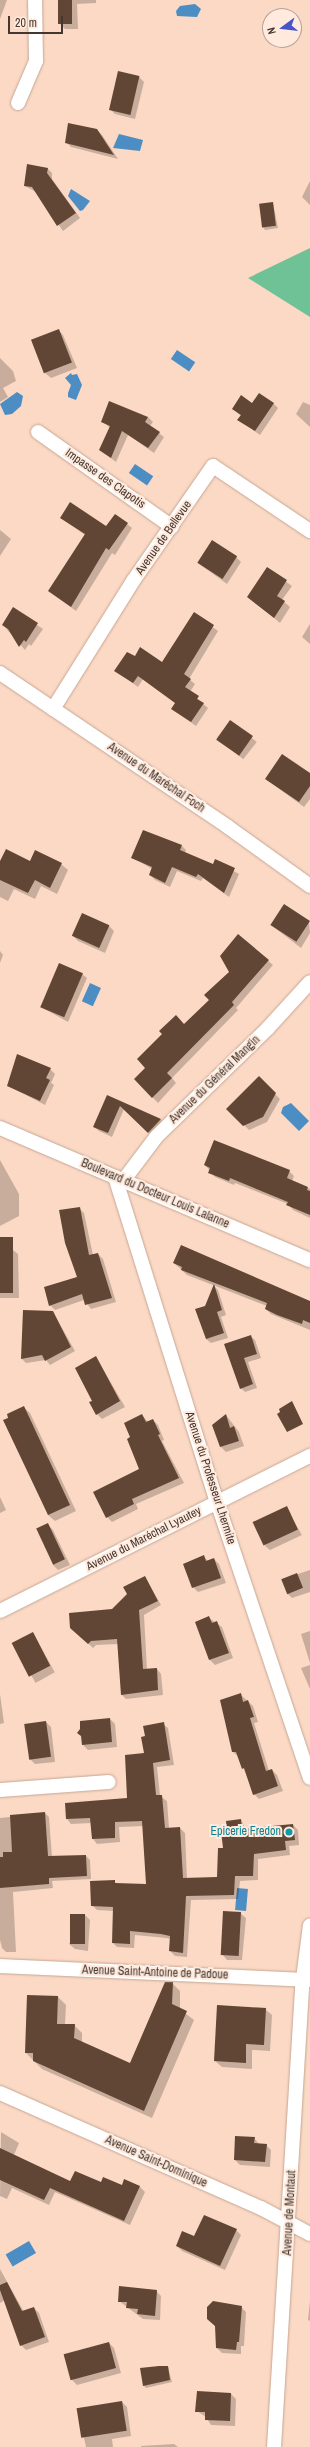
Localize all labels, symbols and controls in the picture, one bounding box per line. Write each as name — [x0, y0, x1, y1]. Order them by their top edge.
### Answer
scale bar — [10, 8, 65, 34]
north arrow — [262, 8, 302, 48]
text: 20 m — [15, 15, 37, 31]
text: N — [264, 26, 279, 36]
street label: Impasse des Clapotis — [62, 446, 148, 512]
street label: Avenue de Bellevue — [133, 498, 195, 578]
street label: Avenue du Maréchal Foch — [105, 740, 207, 816]
street label: Avenue du Général Mangin — [167, 1033, 263, 1127]
street label: Boulevard du Docteur Louis Lalanne — [79, 1156, 231, 1232]
street label: Avenue du Professeur Lhermite — [182, 1410, 238, 1546]
street label: Avenue du Maréchal Lyautey — [84, 1504, 204, 1574]
place label: Epicerie Fredon — [210, 1825, 281, 1839]
marker: Epicerie Fredon — [284, 1827, 294, 1837]
street label: Avenue Saint-Antoine de Padoue — [82, 1963, 228, 1983]
street label: Avenue Saint-Dominique — [103, 2133, 209, 2191]
street label: Avenue de Montaut — [281, 2170, 299, 2256]

